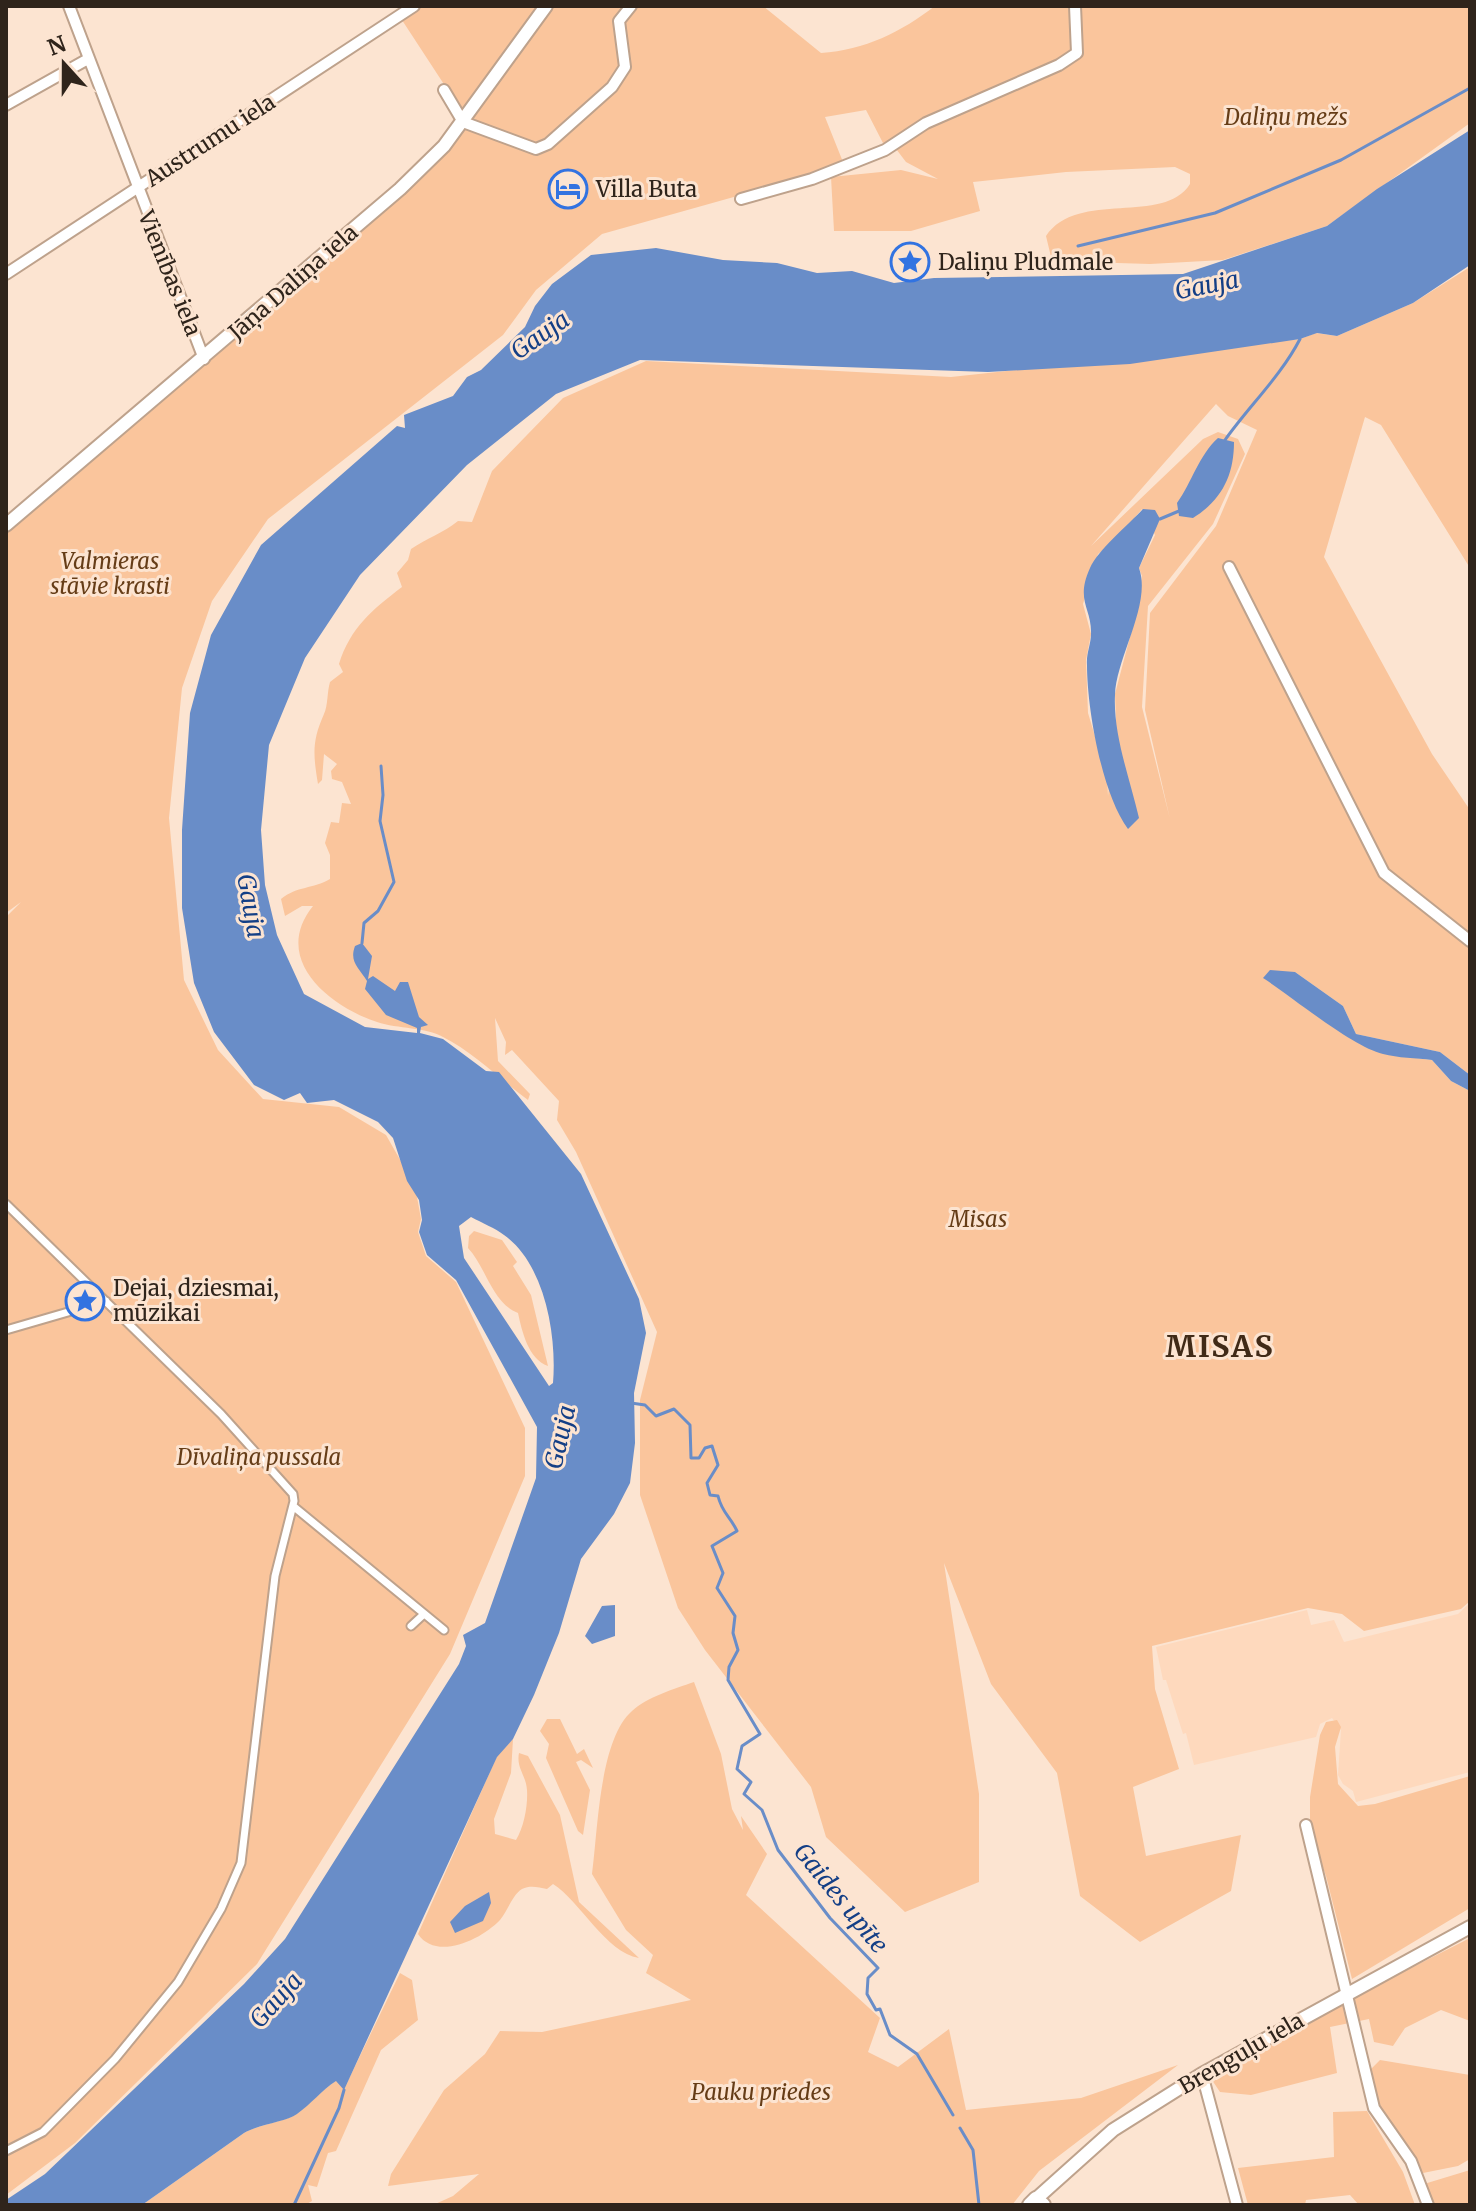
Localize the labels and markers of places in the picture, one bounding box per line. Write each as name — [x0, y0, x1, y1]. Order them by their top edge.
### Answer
hotel icon: Villa Buta — [547, 168, 589, 210]
place label: Villa Buta — [595, 175, 697, 203]
place icon: Daliņu Pludmale — [889, 241, 931, 283]
place label: Daliņu Pludmale — [938, 248, 1113, 277]
place label: Dejai, dziesmai, mūzikai — [113, 1274, 279, 1327]
place icon: Dejai, dziesmai, mūzikai — [64, 1280, 106, 1322]

